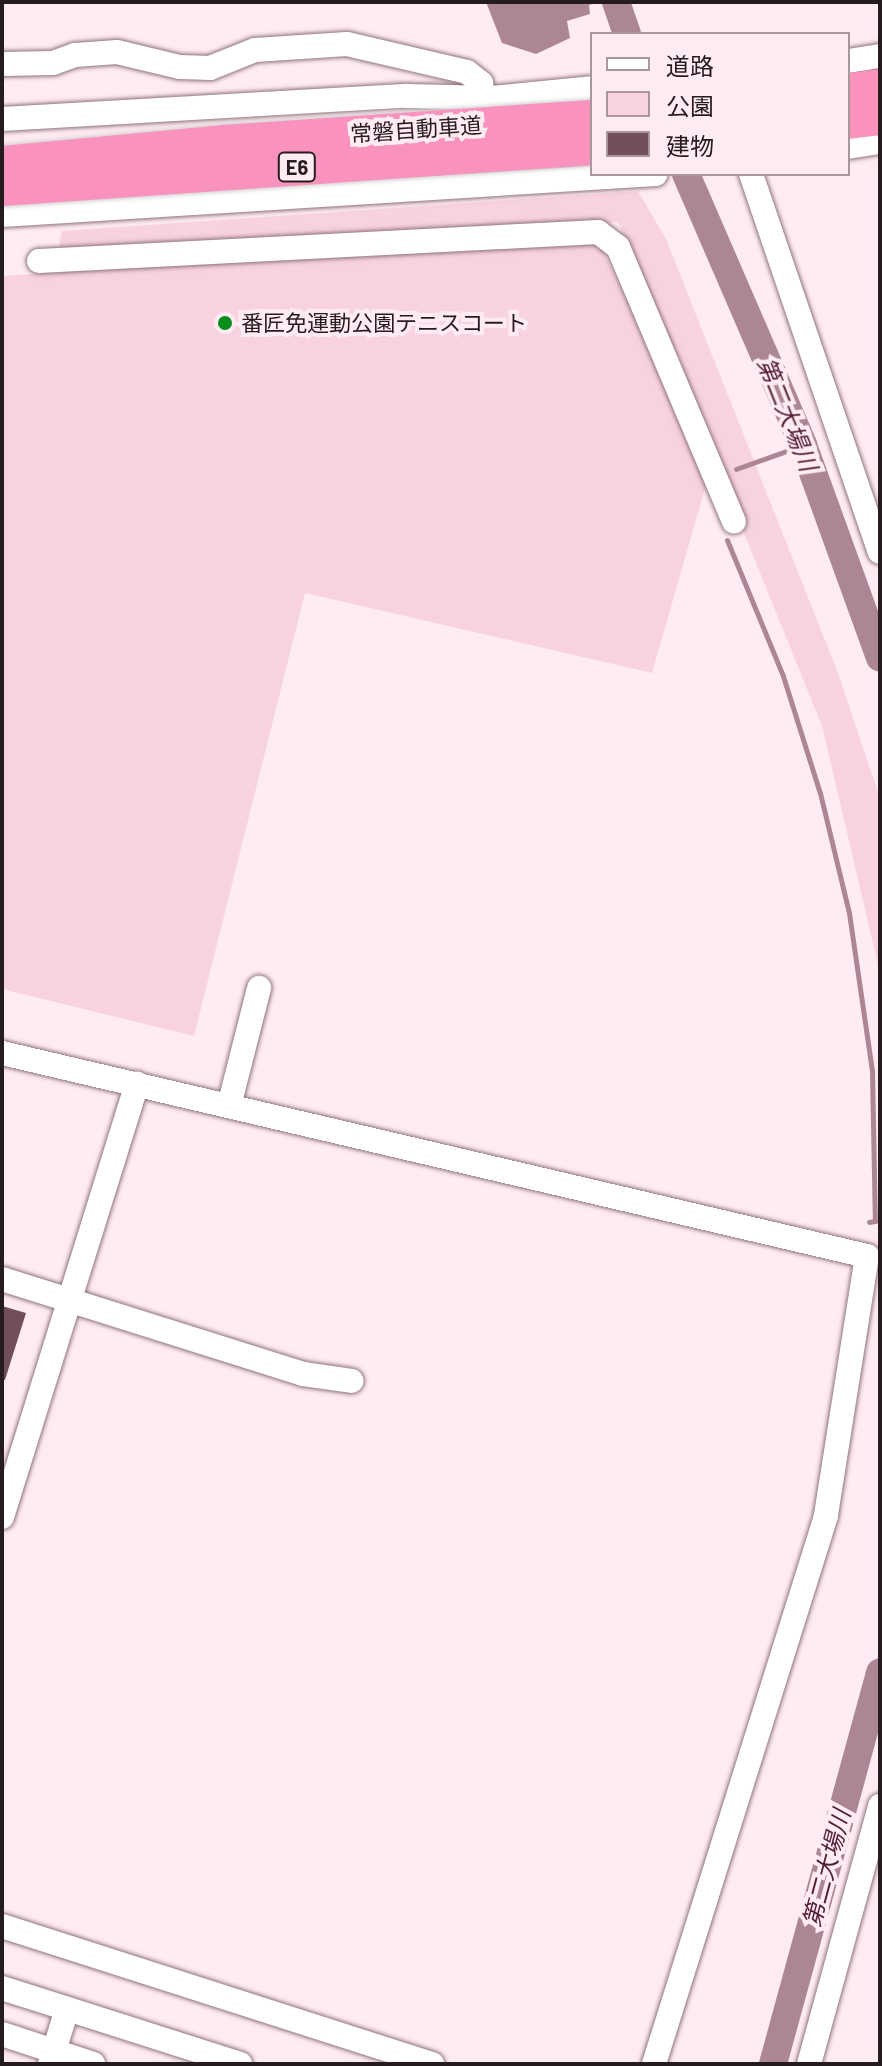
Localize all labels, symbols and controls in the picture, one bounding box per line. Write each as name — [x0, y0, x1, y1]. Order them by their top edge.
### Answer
legend — [590, 32, 850, 176]
text: 道路 — [666, 51, 714, 80]
text: 公園 — [666, 91, 714, 120]
street label: 常磐自動車道 — [349, 111, 483, 147]
text: 建物 — [666, 131, 714, 160]
road number: E6 — [277, 151, 317, 183]
place label: 番匠免運動公園テニスコート — [241, 310, 527, 336]
marker: 番匠免運動公園テニスコート — [216, 314, 234, 332]
water label: 第二大場川 — [752, 353, 824, 475]
water label: 第二大場川 — [797, 1806, 855, 1930]

